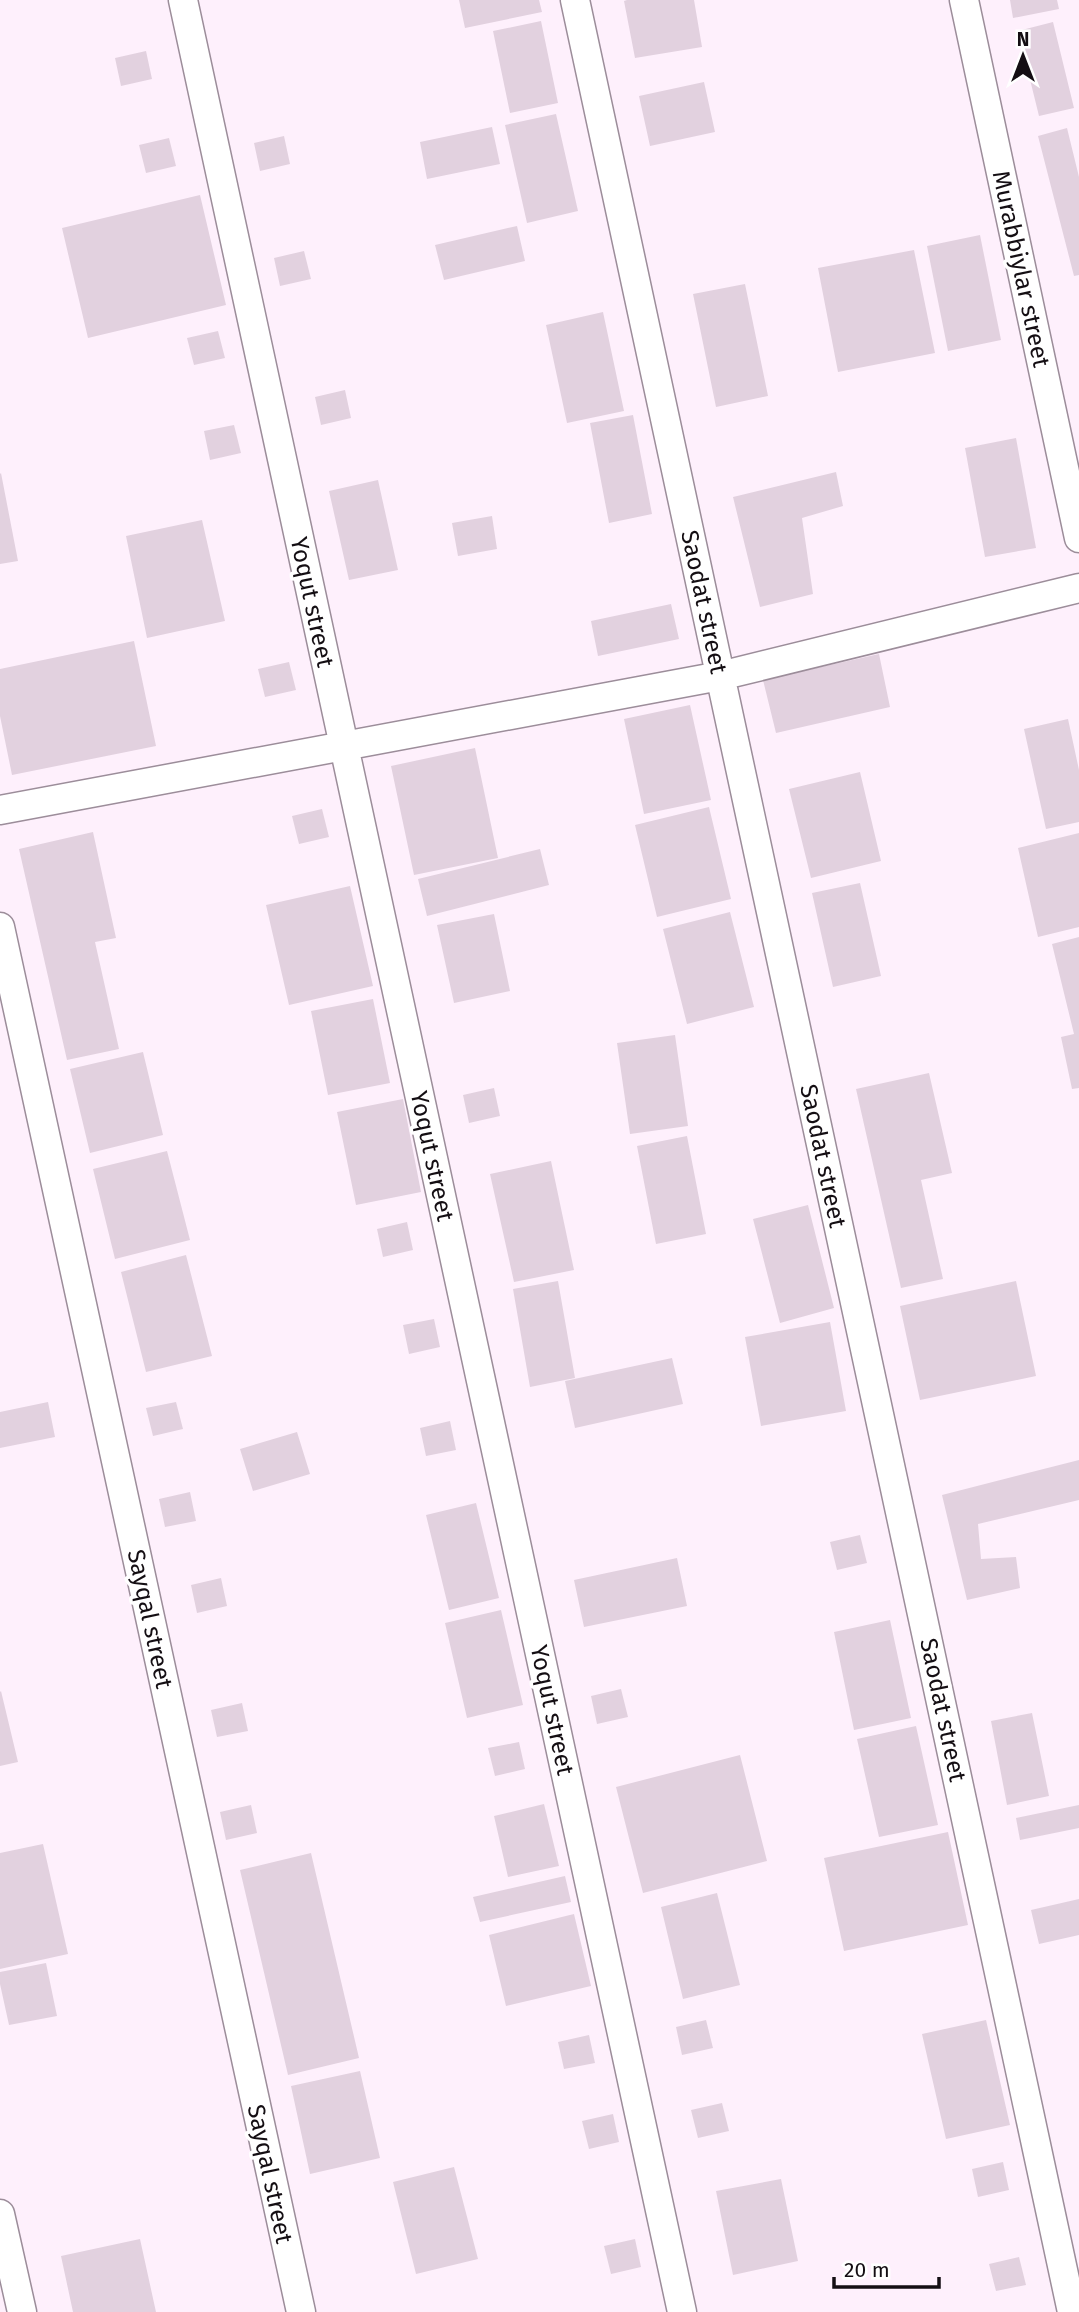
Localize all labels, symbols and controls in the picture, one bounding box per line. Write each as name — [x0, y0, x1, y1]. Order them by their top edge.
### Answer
north arrow — [988, 21, 1058, 91]
text: N — [1017, 28, 1029, 51]
street label: Murabbiylar street — [987, 168, 1056, 370]
street label: Saodat street — [675, 528, 733, 677]
street label: Yoqut street — [285, 534, 340, 670]
street label: Saodat street — [794, 1082, 852, 1231]
street label: Yoqut street — [405, 1088, 460, 1224]
street label: Sayqal street — [122, 1547, 178, 1691]
street label: Saodat street — [914, 1636, 972, 1785]
street label: Yoqut street — [525, 1642, 580, 1778]
street label: Sayqal street — [242, 2102, 298, 2246]
scale bar — [834, 2246, 939, 2290]
text: 20 m — [844, 2257, 890, 2283]

